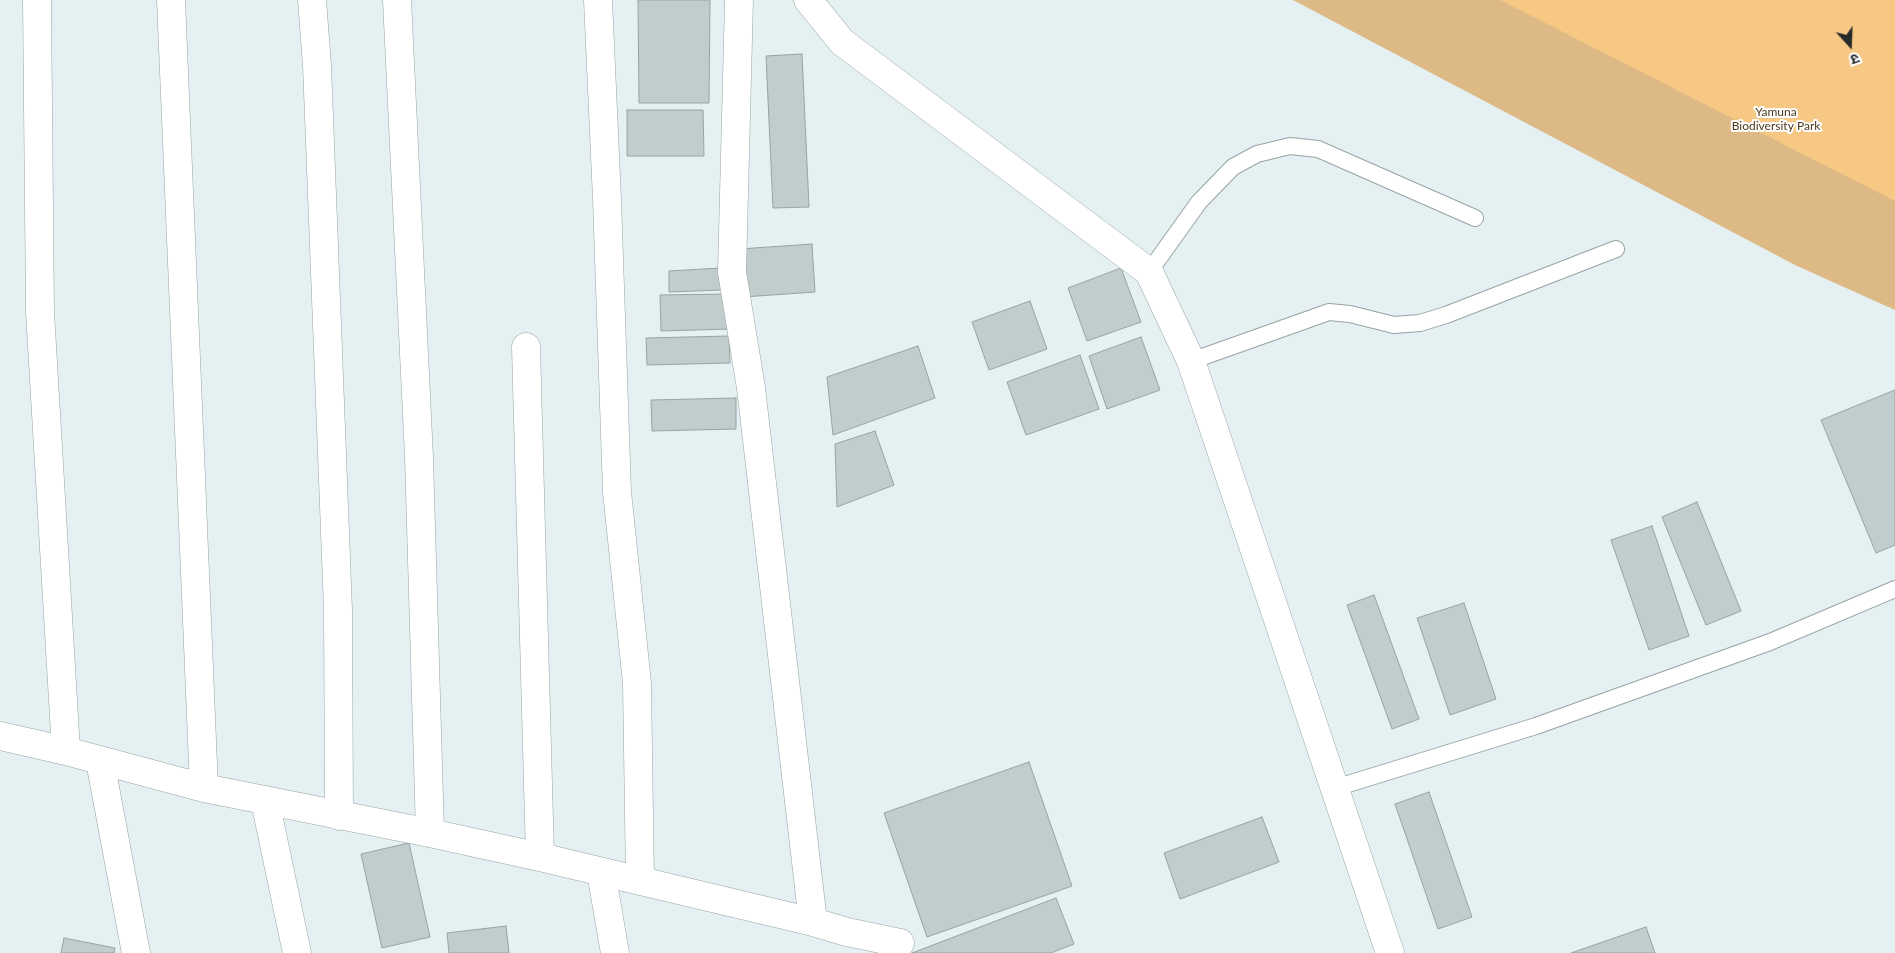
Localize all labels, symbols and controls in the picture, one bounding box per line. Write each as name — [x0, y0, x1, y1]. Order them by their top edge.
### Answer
north arrow — [1825, 20, 1875, 70]
text: उ — [1849, 50, 1862, 69]
park label: Yamuna Biodiversity Park — [1732, 105, 1820, 133]

